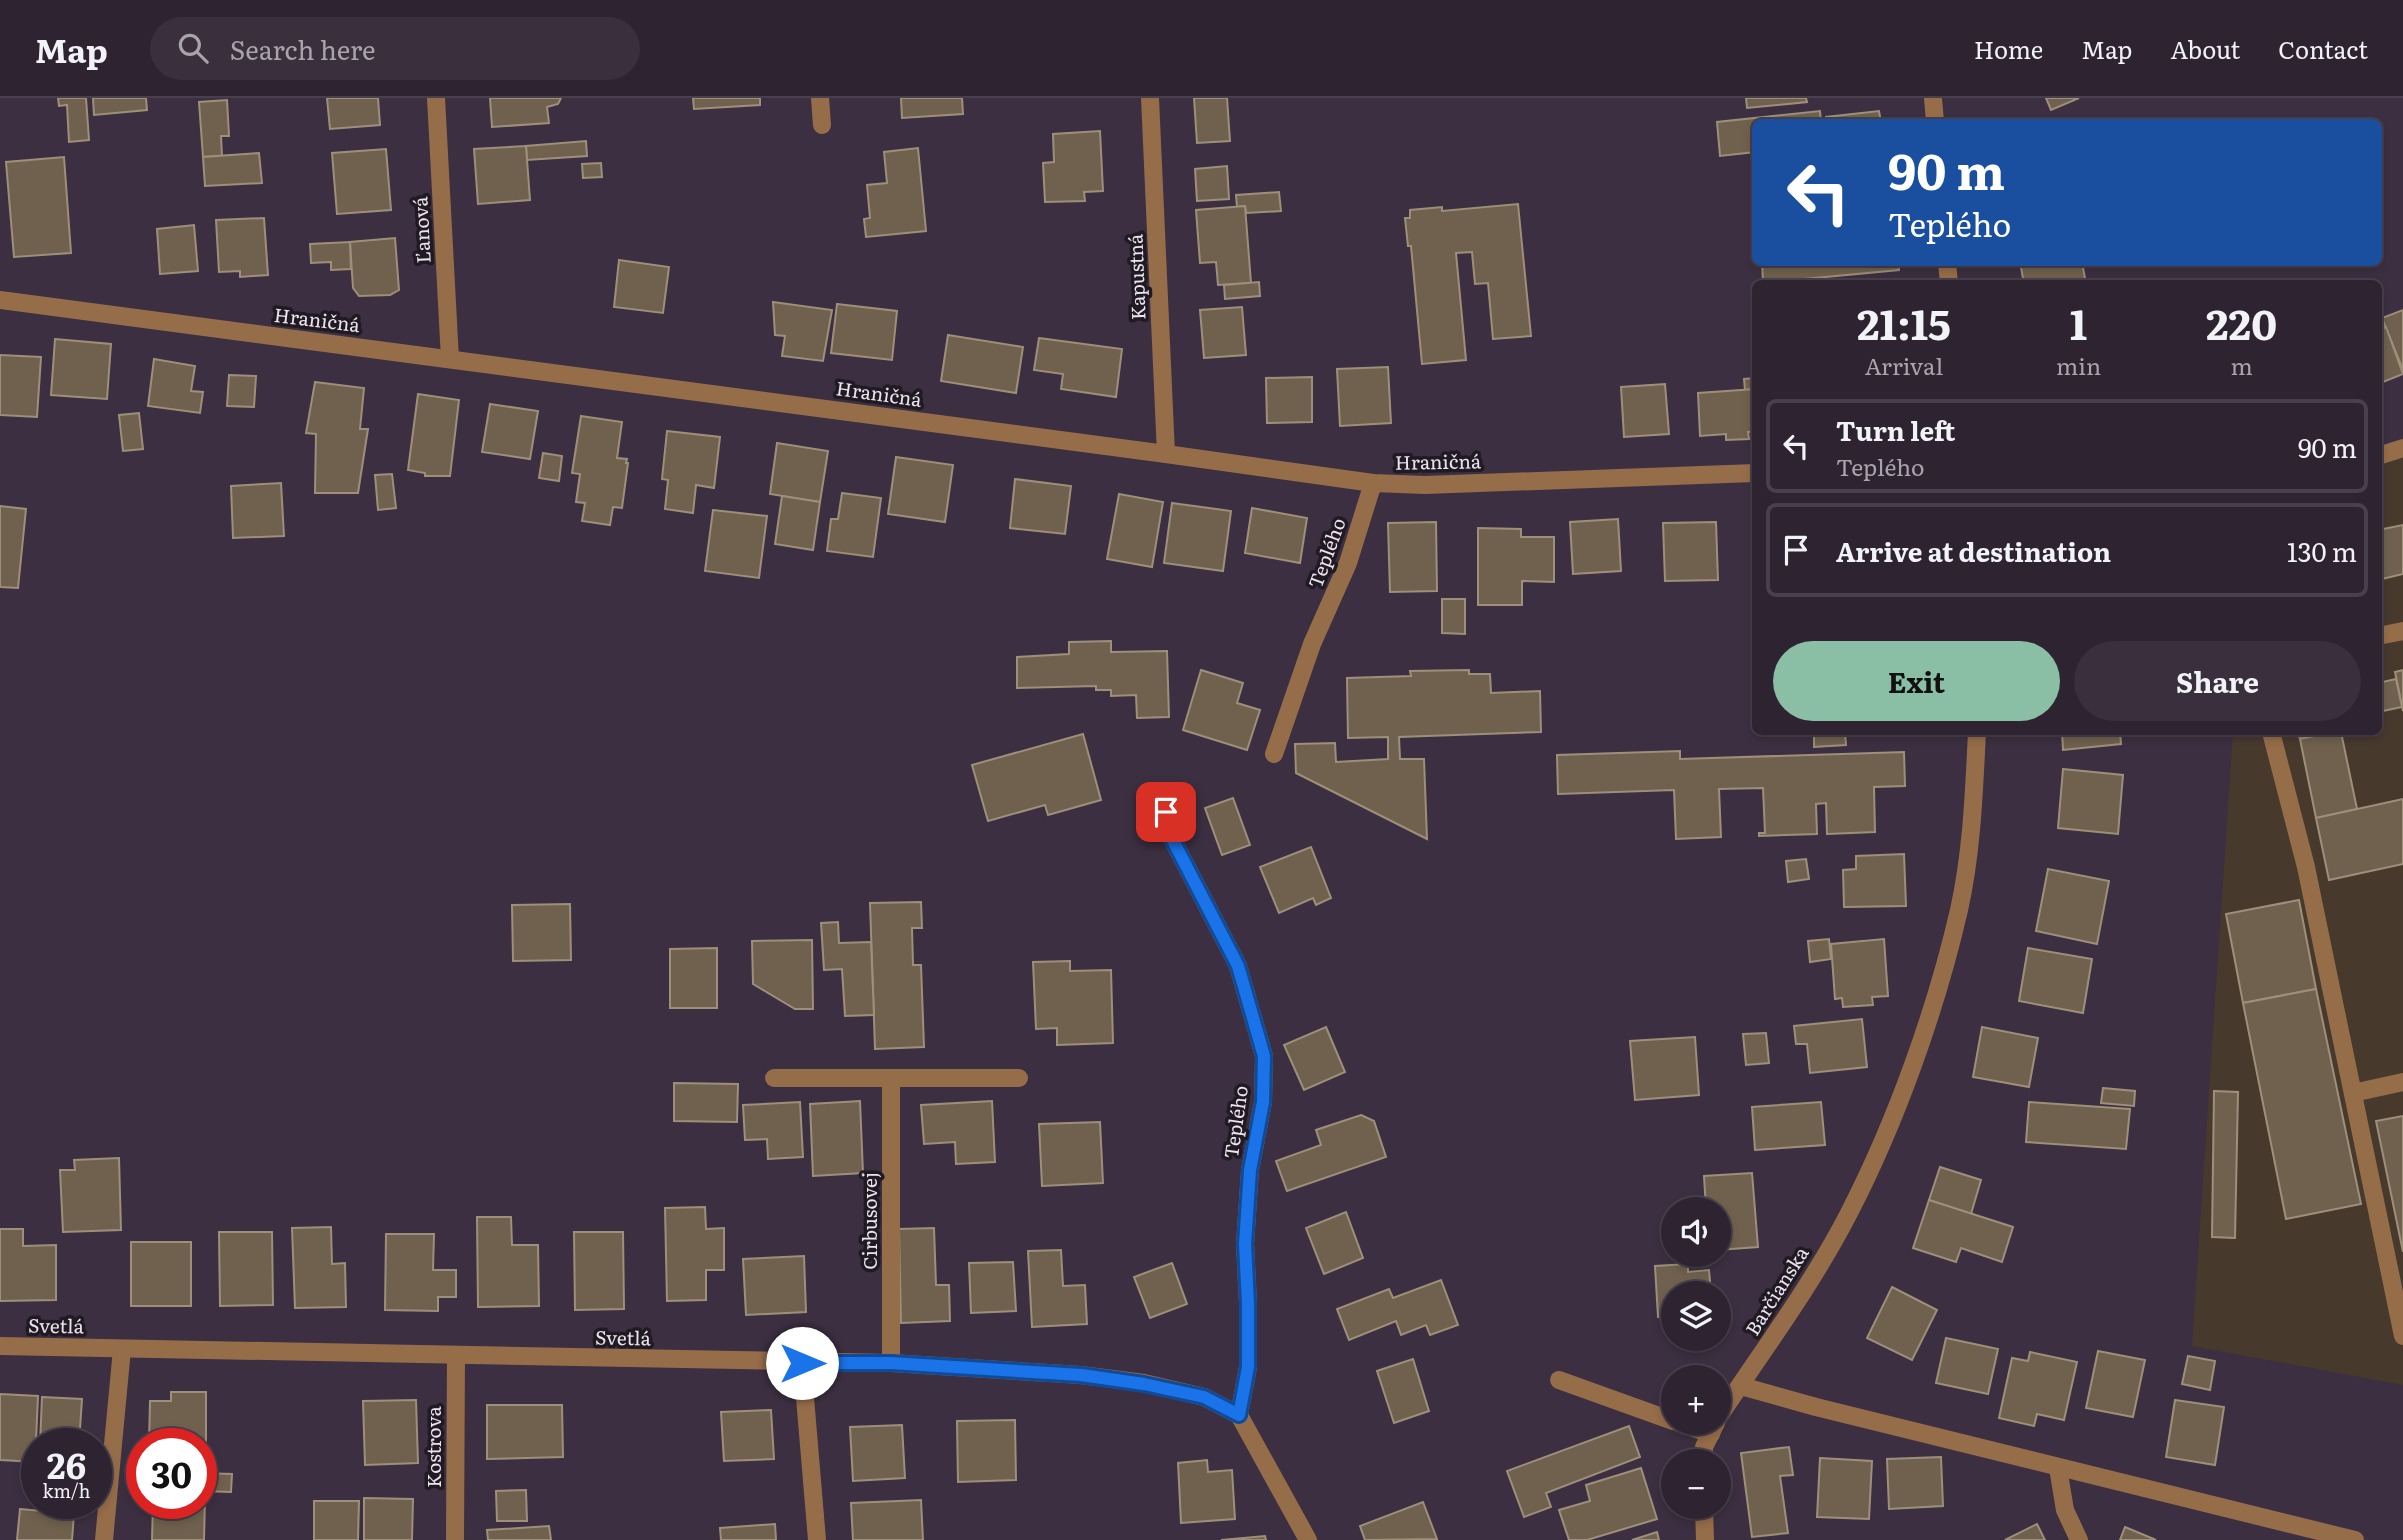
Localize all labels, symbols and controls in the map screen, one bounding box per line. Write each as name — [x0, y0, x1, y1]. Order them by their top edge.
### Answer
search box — [150, 17, 640, 80]
text: Map — [35, 24, 108, 73]
icon: search — [174, 29, 212, 67]
text: Search here — [230, 29, 376, 68]
text: Home — [1974, 31, 2043, 66]
text: Map — [2081, 31, 2132, 66]
text: About — [2170, 31, 2240, 66]
text: Contact — [2278, 31, 2368, 66]
text: 90 m — [1888, 132, 2005, 205]
icon: left — [1773, 147, 1864, 238]
street label: Ľanová — [405, 195, 437, 264]
text: Teplého — [1888, 199, 2011, 247]
street label: Kapustná — [1120, 233, 1151, 321]
text: 21:15 — [1857, 291, 1951, 353]
text: 1 — [2070, 291, 2087, 353]
text: 220 — [2206, 291, 2277, 353]
street label: Hraničná — [273, 300, 362, 338]
text: Arrival — [1865, 348, 1943, 382]
text: min — [2056, 348, 2101, 382]
text: m — [2230, 348, 2253, 382]
street label: Hraničná — [835, 373, 925, 413]
text: Turn left — [1836, 410, 1955, 449]
icon: left — [1777, 427, 1815, 465]
text: 90 m — [2298, 427, 2357, 466]
street label: Hraničná — [1395, 446, 1482, 476]
text: Teplého — [1836, 449, 1925, 483]
street label: Teplého — [1300, 513, 1352, 592]
icon: arrive — [1777, 531, 1815, 569]
text: Arrive at destination — [1836, 531, 2111, 570]
text: 130 m — [2287, 531, 2357, 570]
button: Exit — [1773, 641, 2060, 721]
button: Share — [2074, 641, 2361, 721]
pin — [1136, 782, 1196, 842]
icon: arrive — [1147, 793, 1185, 831]
street label: Teplého — [1216, 1084, 1254, 1160]
street label: Cirbusovej — [855, 1172, 883, 1270]
map controls — [1661, 1197, 1731, 1519]
button: sound — [1661, 1197, 1731, 1267]
street label: Barčianska — [1738, 1240, 1815, 1340]
button: layers — [1661, 1281, 1731, 1351]
street label: Svetlá — [28, 1311, 85, 1339]
street label: Svetlá — [595, 1323, 652, 1351]
position arrow — [765, 1326, 839, 1400]
button: + — [1661, 1365, 1731, 1435]
street label: Kostrova — [419, 1406, 447, 1488]
speed limit sign: 30 — [126, 1428, 217, 1519]
text: 26 — [47, 1438, 86, 1490]
button: − — [1661, 1449, 1731, 1519]
text: km/h — [43, 1477, 90, 1504]

